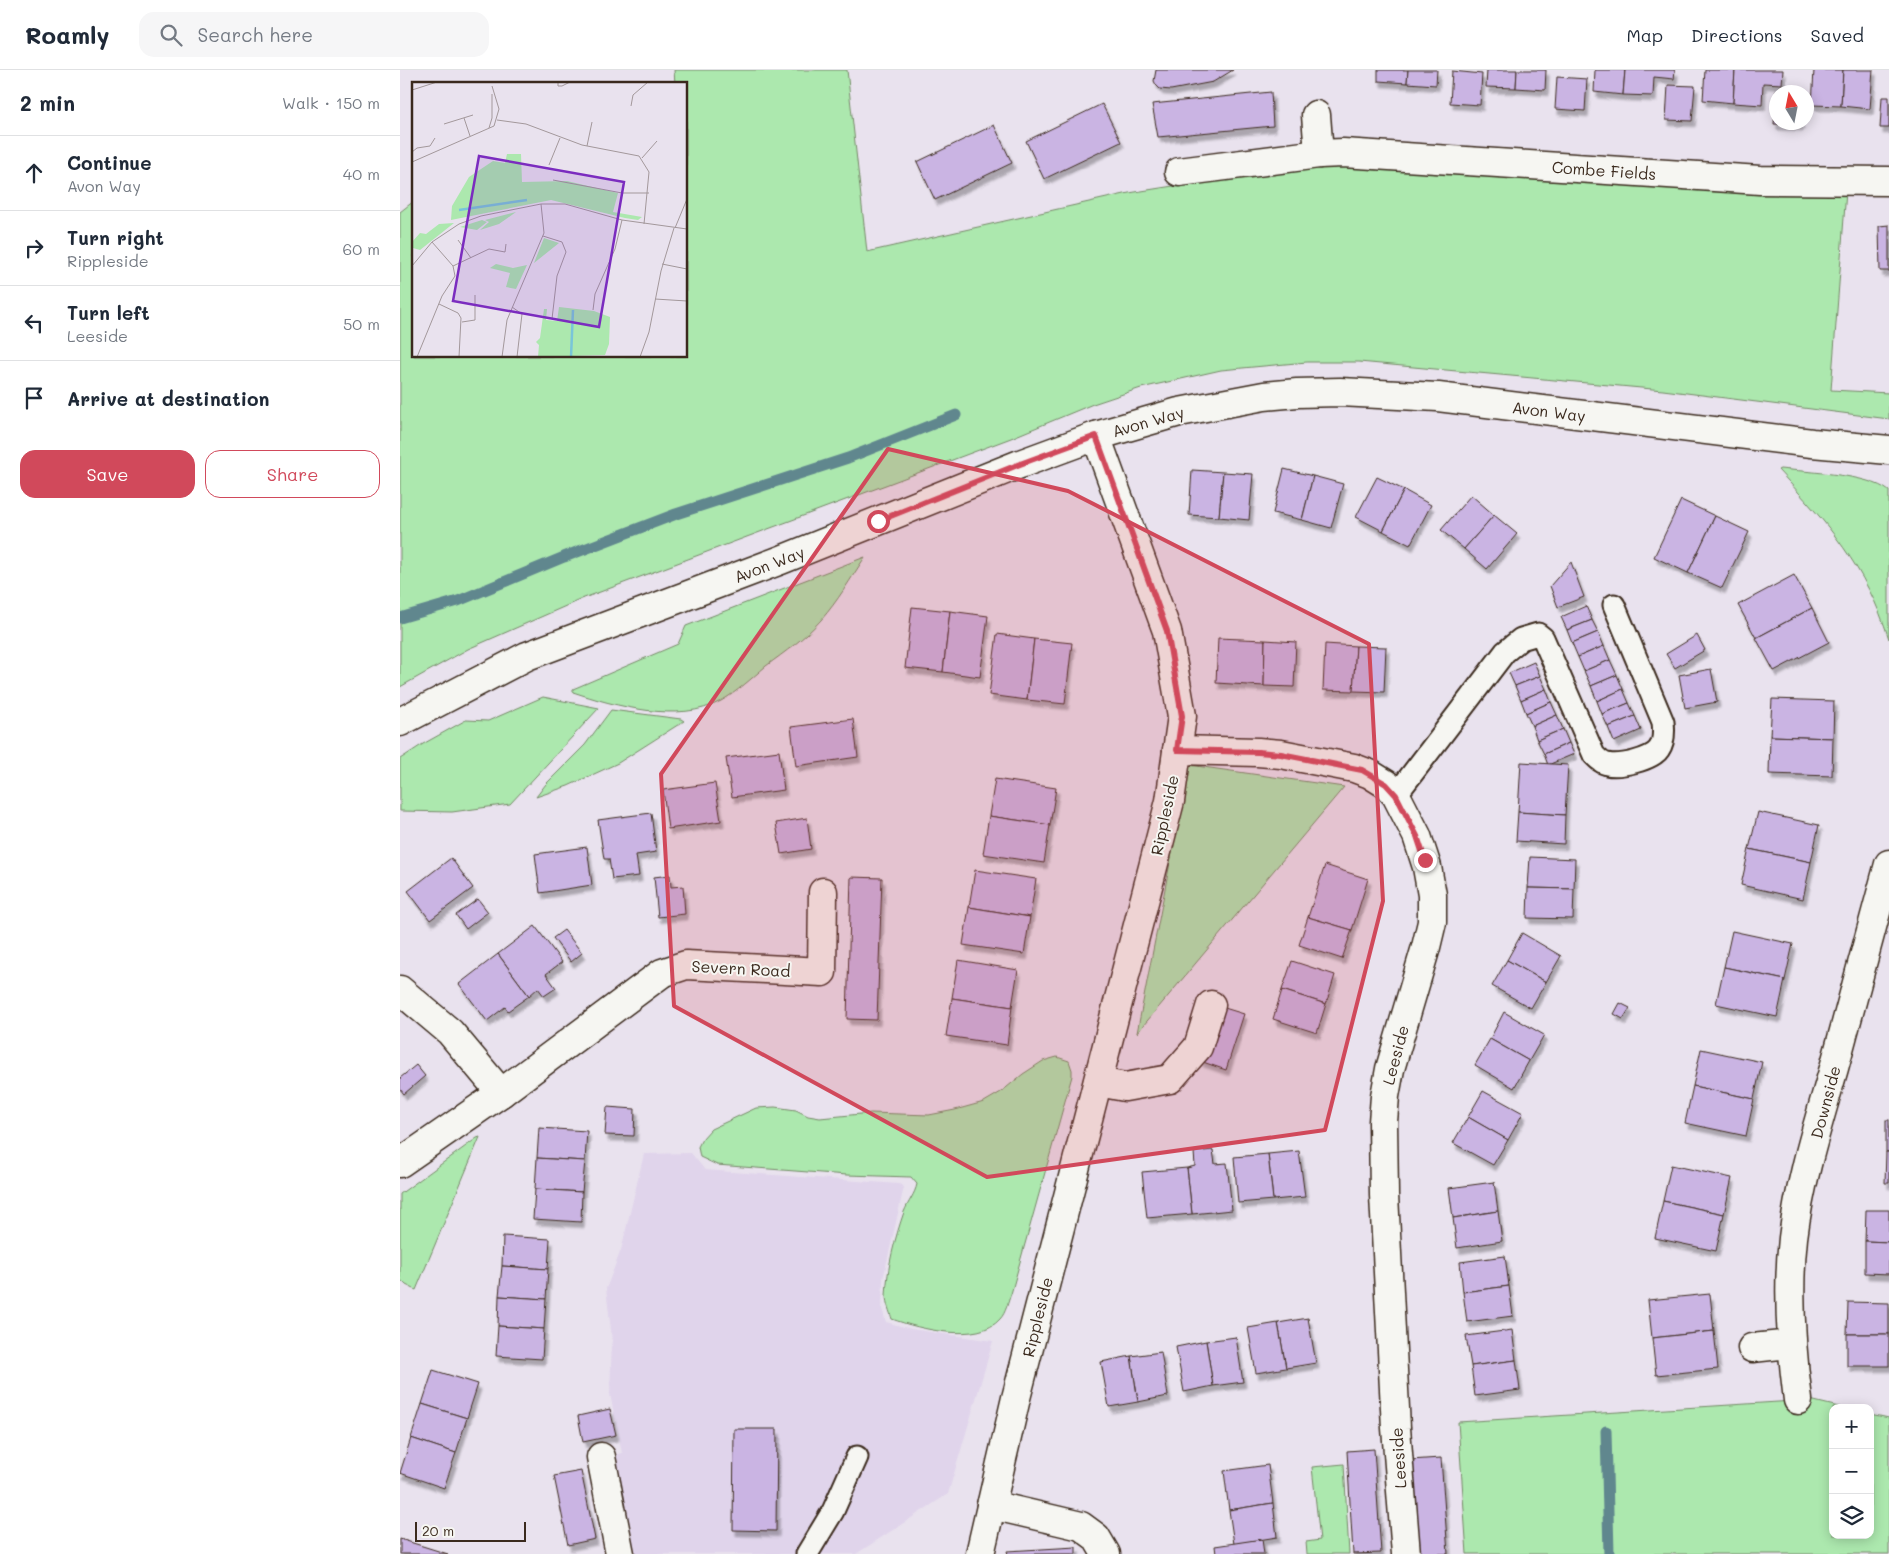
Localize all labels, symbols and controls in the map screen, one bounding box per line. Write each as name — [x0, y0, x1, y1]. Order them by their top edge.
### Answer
search box — [139, 12, 489, 57]
text: Roamly — [25, 19, 109, 50]
icon: search — [157, 21, 185, 49]
text: Search here — [197, 22, 313, 47]
text: Map — [1626, 23, 1663, 47]
text: Directions — [1691, 23, 1783, 47]
text: Saved — [1811, 23, 1864, 47]
inset map — [412, 82, 688, 358]
north arrow — [1769, 85, 1814, 130]
text: 2 min — [20, 89, 75, 116]
text: Walk · 150 m — [282, 92, 380, 113]
text: Continue — [67, 150, 152, 175]
street label: Combe Fields — [1551, 156, 1657, 184]
icon: ahead — [20, 159, 48, 187]
text: 40 m — [343, 163, 380, 184]
text: Avon Way — [67, 175, 141, 196]
text: Turn right — [67, 225, 164, 250]
icon: right — [20, 234, 48, 262]
text: 60 m — [343, 238, 380, 259]
text: Rippleside — [67, 250, 149, 271]
text: Turn left — [67, 300, 150, 325]
icon: left — [20, 309, 48, 337]
text: 50 m — [343, 313, 380, 334]
text: Leeside — [67, 325, 128, 346]
icon: arrive — [20, 384, 48, 412]
text: Arrive at destination — [67, 386, 270, 411]
street label: Avon Way — [1511, 396, 1587, 426]
street label: Avon Way — [1110, 401, 1186, 441]
button: Save — [20, 450, 195, 498]
button: Share — [205, 450, 380, 498]
route start — [867, 510, 890, 533]
street label: Avon Way — [731, 541, 807, 587]
street label: Rippleside — [1145, 773, 1183, 857]
route end — [1414, 849, 1437, 872]
street label: Severn Road — [691, 955, 791, 981]
street label: Leeside — [1377, 1023, 1413, 1087]
street label: Downside — [1805, 1063, 1845, 1141]
street label: Rippleside — [1017, 1275, 1057, 1359]
map controls — [1829, 1404, 1874, 1539]
button: + — [1829, 1404, 1874, 1449]
street label: Leeside — [1385, 1427, 1411, 1489]
button: − — [1829, 1449, 1874, 1494]
button: layers — [1829, 1494, 1874, 1539]
scale bar — [415, 1519, 526, 1542]
text: 20 m — [422, 1521, 454, 1540]

